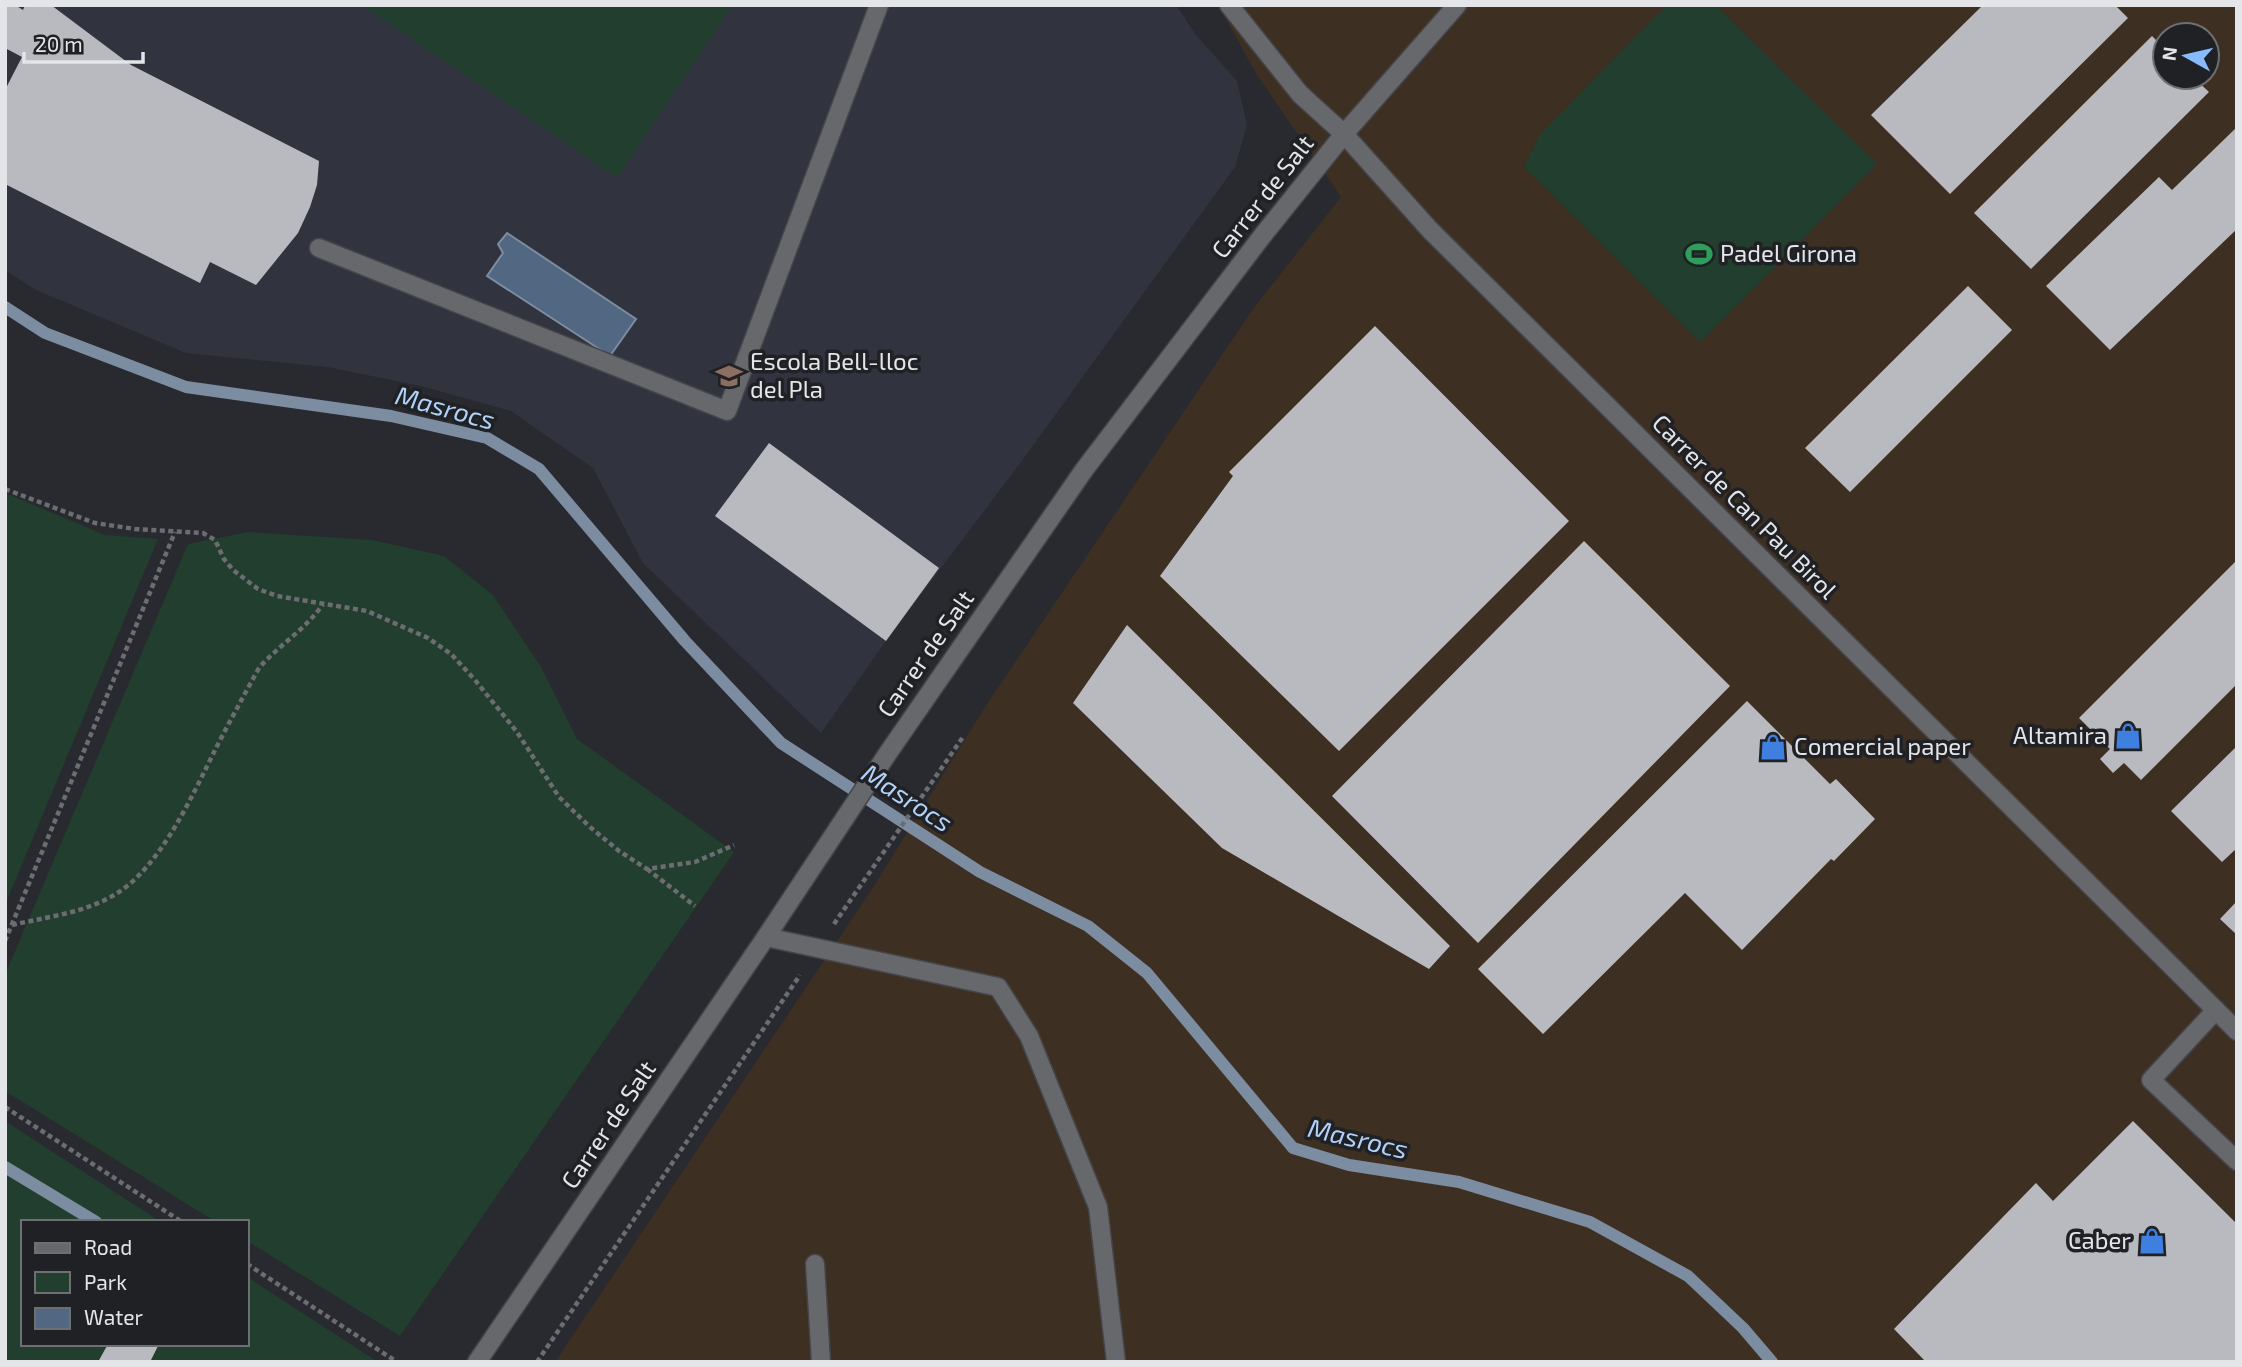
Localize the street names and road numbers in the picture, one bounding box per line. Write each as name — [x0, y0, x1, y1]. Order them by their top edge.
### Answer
street label: Carrer de Salt — [1205, 129, 1319, 263]
street label: Carrer de Can Pau Birol — [1647, 408, 1843, 604]
street label: Carrer de Salt — [870, 584, 979, 722]
street label: Carrer de Salt — [554, 1055, 661, 1194]

